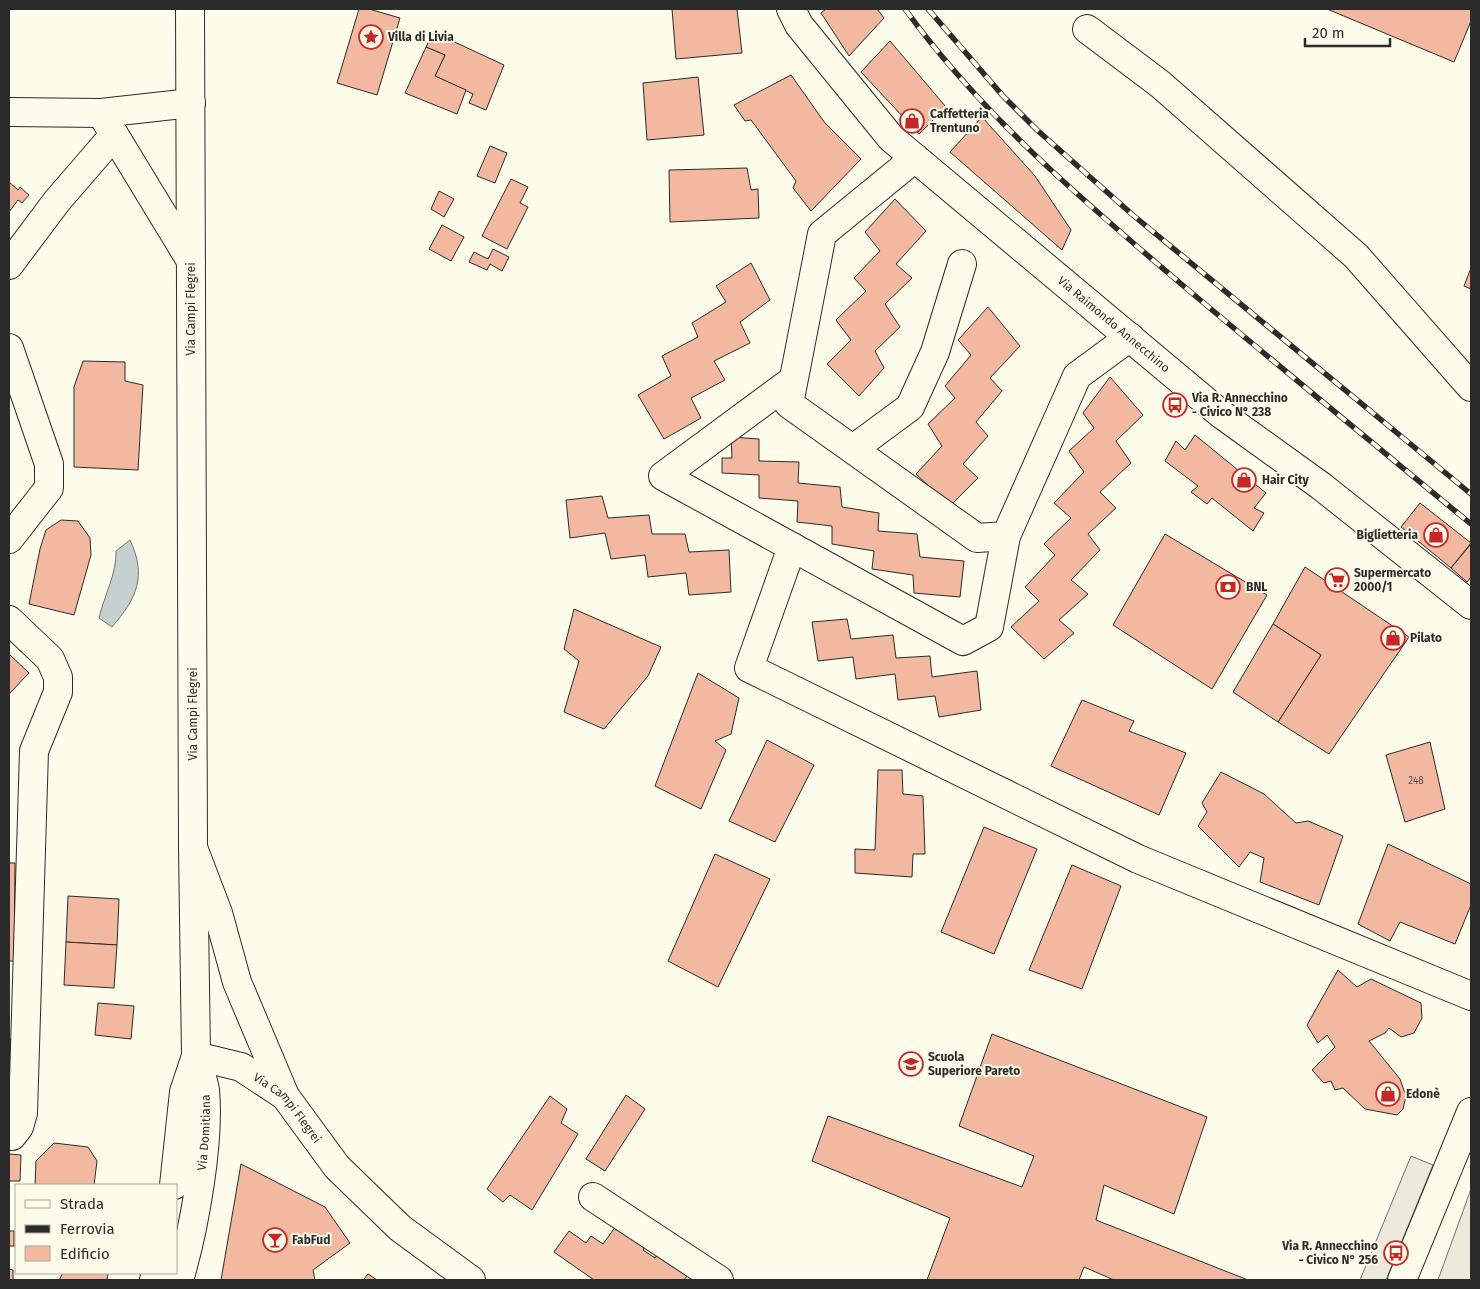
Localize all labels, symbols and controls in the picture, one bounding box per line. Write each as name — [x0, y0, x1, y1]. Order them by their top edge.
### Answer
scale bar — [1305, 15, 1390, 47]
place icon: Villa di Livia — [358, 24, 384, 50]
text: 20 m — [1312, 24, 1345, 42]
place label: Villa di Livia — [387, 30, 454, 44]
place label: Caffetteria Trentuno — [930, 107, 989, 135]
shop icon: Caffetteria Trentuno — [899, 108, 925, 134]
street label: Via Campi Flegrei — [184, 262, 198, 356]
street label: Via Raimondo Annecchino — [1055, 273, 1173, 375]
place label: Via R. Annecchino - Civico N° 238 — [1191, 391, 1288, 419]
bus stop icon: Via R. Annecchino - Civico N° 238 — [1162, 392, 1188, 418]
shop icon: Hair City — [1231, 467, 1257, 493]
place label: Hair City — [1262, 473, 1309, 487]
shop icon: Biglietteria — [1423, 522, 1449, 548]
place label: Biglietteria — [1357, 528, 1418, 542]
place label: Supermercato 2000/1 — [1354, 566, 1431, 594]
supermarket icon: Supermercato 2000/1 — [1324, 567, 1350, 593]
bank icon: BNL — [1215, 574, 1241, 600]
place label: BNL — [1246, 580, 1268, 594]
shop icon: Pilato — [1380, 625, 1406, 651]
place label: Pilato — [1410, 631, 1442, 645]
street label: Via Campi Flegrei — [186, 667, 200, 761]
house number: 248 — [1408, 775, 1424, 787]
place label: Scuola Superiore Pareto — [928, 1050, 1020, 1078]
school or university icon: Scuola Superiore Pareto — [898, 1051, 924, 1077]
street label: Via Campi Flegrei — [251, 1070, 324, 1146]
shop icon: Edonè — [1375, 1081, 1401, 1107]
place label: Edonè — [1406, 1087, 1440, 1101]
street label: Via Domitiana — [195, 1094, 213, 1171]
legend — [15, 1184, 178, 1274]
text: Strada — [60, 1195, 104, 1213]
text: Ferrovia — [60, 1220, 115, 1238]
bar icon: FabFud — [262, 1227, 288, 1253]
place label: FabFud — [292, 1233, 330, 1247]
place label: Via R. Annecchino - Civico N° 256 — [1281, 1239, 1378, 1267]
bus stop icon: Via R. Annecchino - Civico N° 256 — [1383, 1240, 1409, 1266]
text: Edificio — [60, 1245, 110, 1263]

